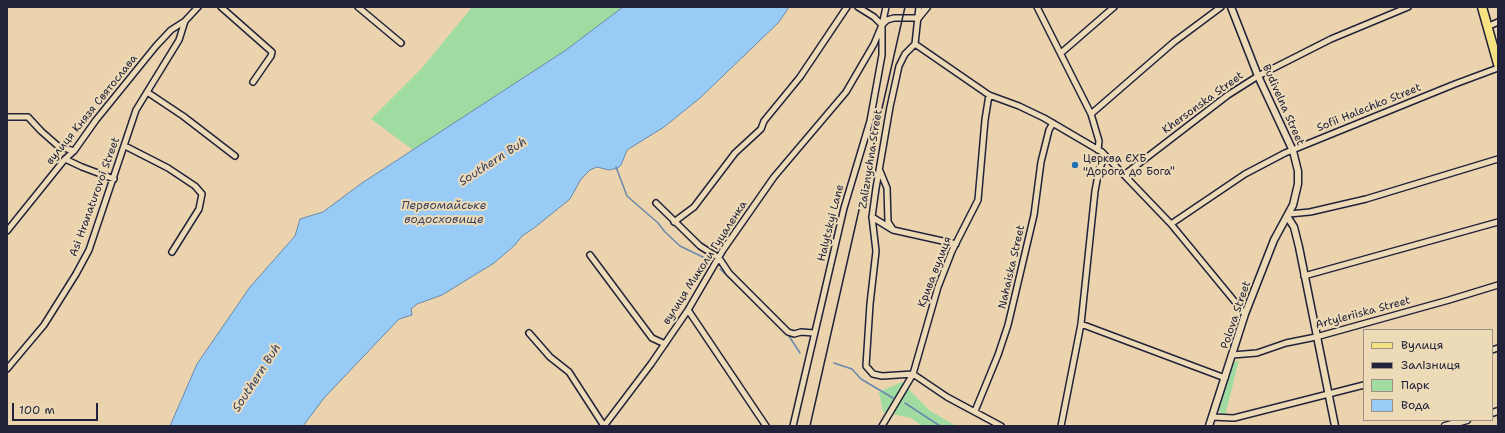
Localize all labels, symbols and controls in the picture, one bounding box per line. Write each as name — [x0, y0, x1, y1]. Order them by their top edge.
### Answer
street label: вулиця Князя Святослава — [44, 52, 140, 168]
street label: Budivelna Street — [1259, 62, 1307, 148]
street label: Khersonska Street — [1160, 69, 1246, 137]
street label: Sofii Halechko Street — [1315, 81, 1423, 135]
street label: Zaliznychna Street — [857, 108, 885, 210]
street label: Asi Hranaturovoi Street — [67, 135, 123, 259]
water label: Southern Buh — [456, 135, 530, 189]
place label: Церква ЄХБ "Дорога до Бога" — [1083, 152, 1175, 178]
marker: Церква ЄХБ "Дорога до Бога" — [1070, 160, 1080, 170]
street label: Halytskyi Lane — [815, 183, 847, 263]
water label: Первомайське водосховище — [402, 199, 486, 227]
street label: вулиця Миколи Гуцаленка — [660, 199, 750, 327]
street label: Nahaiska Street — [996, 224, 1028, 310]
street label: Крива вулиця — [915, 235, 955, 309]
street label: Polova Street — [1218, 279, 1254, 351]
street label: Artyleriiska Street — [1314, 294, 1412, 332]
legend — [1363, 329, 1493, 421]
text: Вулиця — [1401, 337, 1443, 353]
water label: Southern Buh — [230, 341, 284, 415]
text: Залізниця — [1401, 357, 1460, 373]
text: Парк — [1401, 377, 1429, 393]
scale bar — [14, 395, 100, 421]
text: Вода — [1401, 397, 1430, 413]
text: 100 m — [19, 402, 55, 418]

